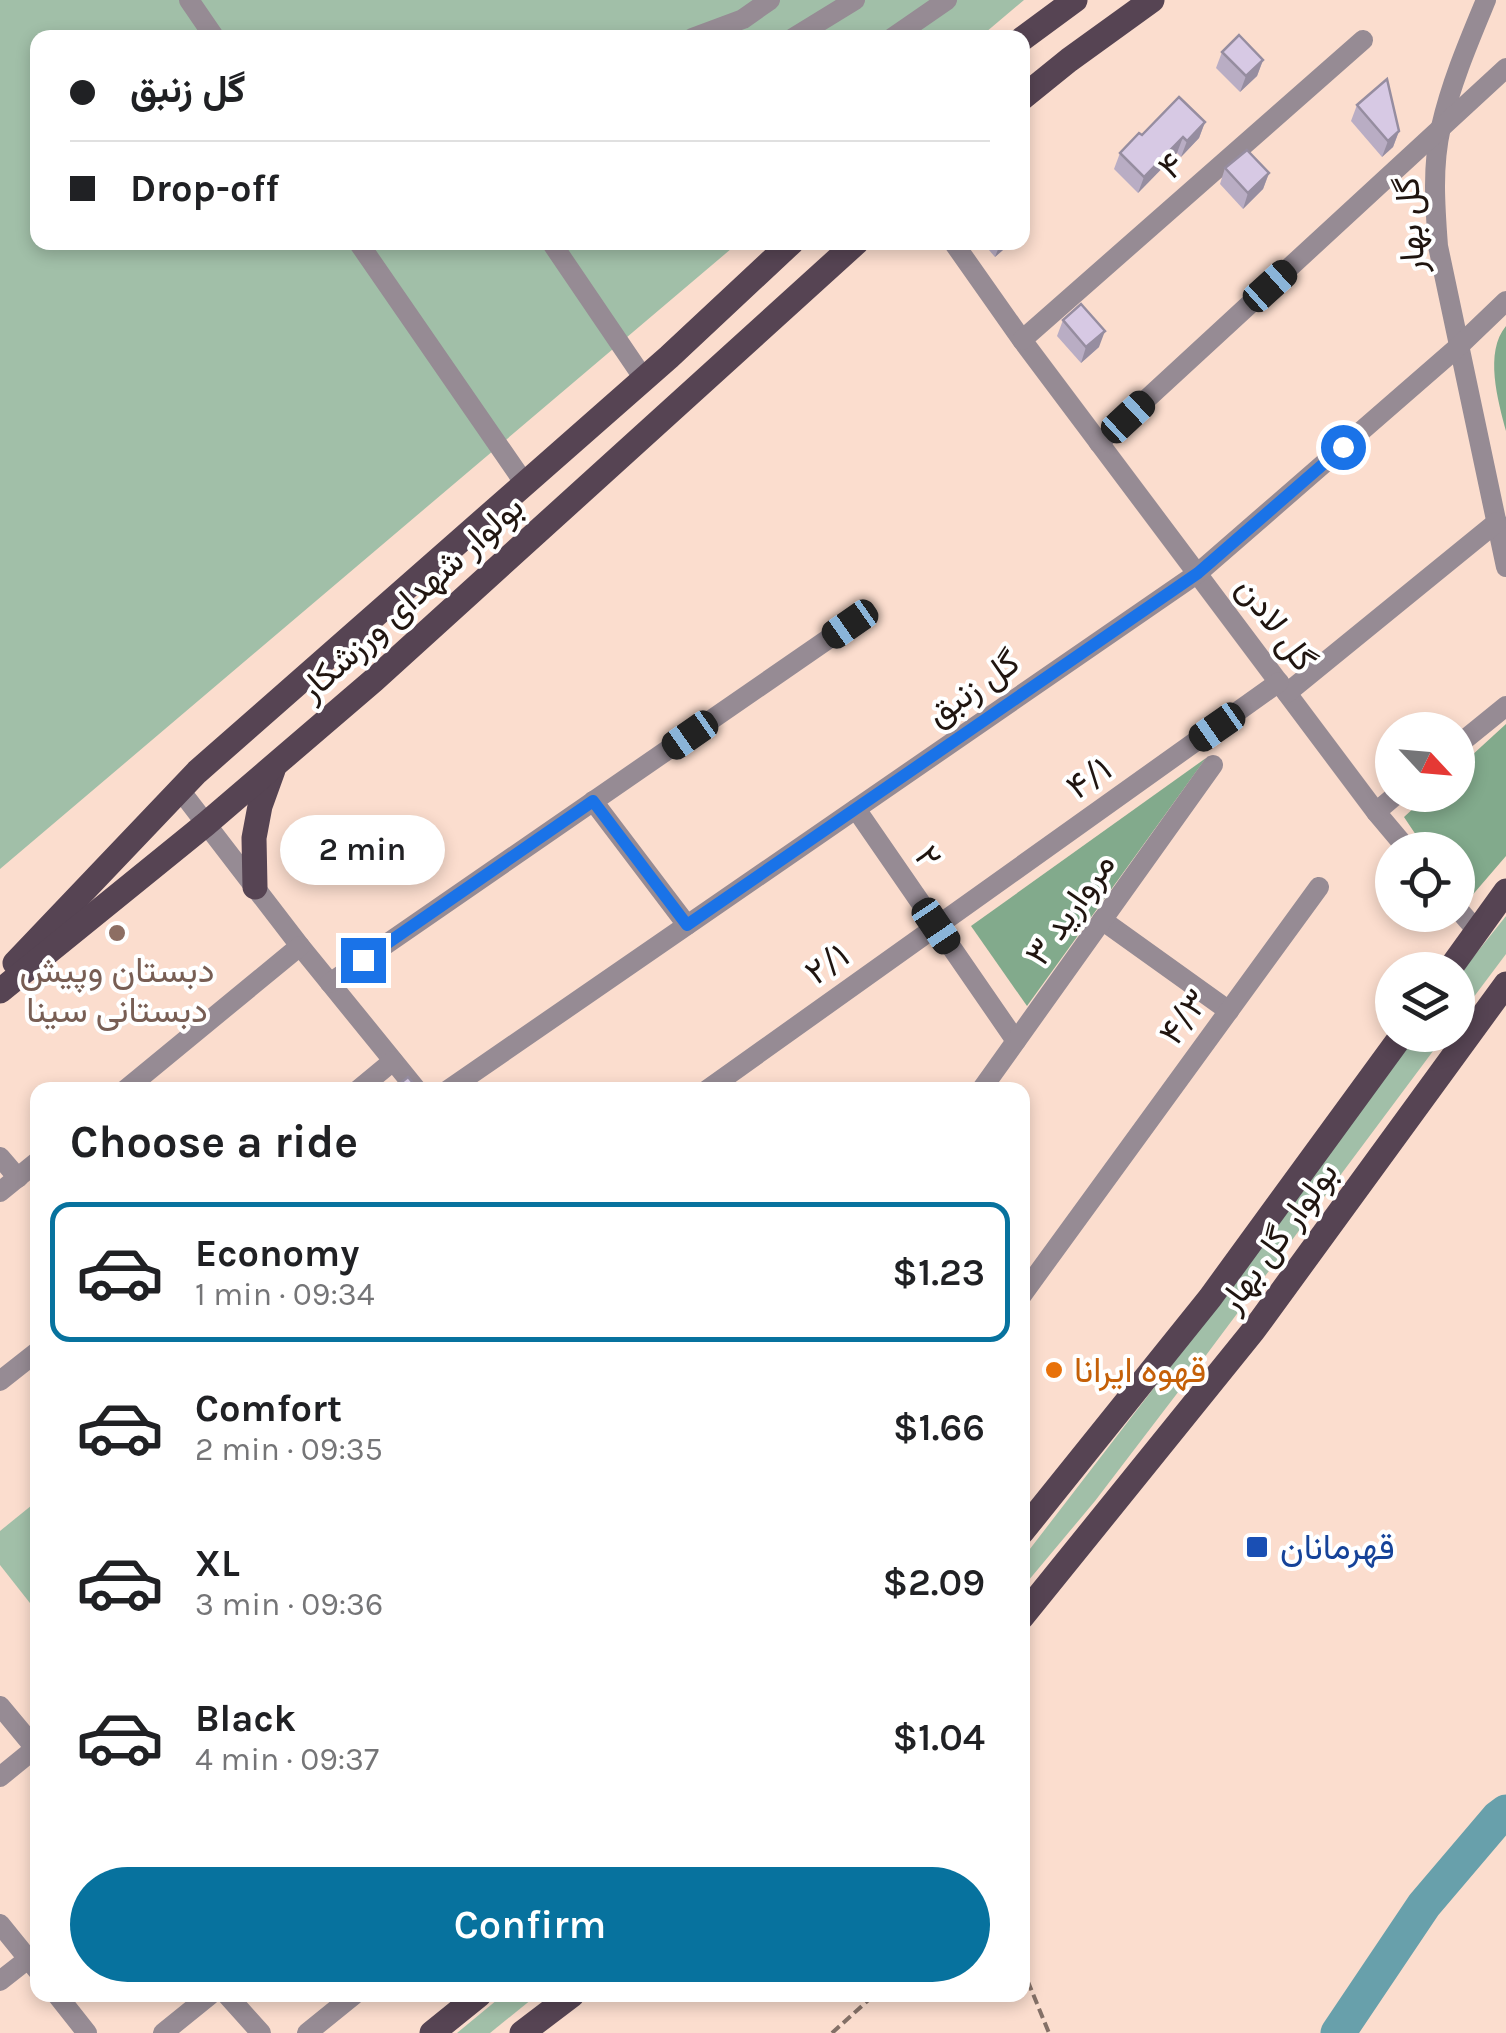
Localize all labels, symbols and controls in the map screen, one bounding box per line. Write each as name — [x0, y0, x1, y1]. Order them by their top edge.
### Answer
text: گل زنبق — [130, 67, 246, 112]
street label: ۴ — [1150, 144, 1192, 188]
text: Drop-off — [130, 166, 279, 211]
street label: گل بهار — [1386, 176, 1435, 275]
car — [1238, 255, 1302, 317]
car — [1096, 386, 1160, 448]
route start — [1321, 425, 1366, 470]
street label: بولوار شهدای ورزشکار — [290, 487, 532, 711]
street label: گل لادن — [1227, 569, 1325, 679]
car — [817, 595, 883, 653]
street label: گل زنبق — [919, 641, 1028, 735]
car — [1184, 698, 1250, 756]
car — [657, 706, 723, 764]
north arrow — [1375, 712, 1475, 812]
map controls — [1375, 712, 1475, 1052]
street label: ۴/۱ — [1059, 748, 1119, 808]
callout: 2 min — [280, 815, 446, 885]
text: 2 min — [319, 831, 406, 868]
button: locate — [1375, 832, 1475, 932]
street label: ۲ — [906, 838, 950, 876]
street label: مروارید ۳ — [1016, 845, 1124, 974]
car — [907, 893, 965, 959]
marker: دبستان وپیش دبستانی سینا — [106, 922, 128, 944]
street label: ۲/۱ — [797, 935, 857, 993]
route end — [341, 938, 386, 983]
place label: دبستان وپیش دبستانی سینا — [20, 950, 214, 1031]
button: layers — [1375, 952, 1475, 1052]
street label: ۴/۳ — [1150, 981, 1218, 1053]
text: Choose a ride — [70, 1116, 358, 1168]
street label: بولوار گل بهار — [1209, 1154, 1347, 1322]
icon: car — [75, 1227, 165, 1317]
text: Economy — [195, 1231, 359, 1276]
text: $1.23 — [892, 1250, 985, 1295]
text: 1 min · 09:34 — [195, 1276, 375, 1313]
place label: قهوه ایرانا — [1074, 1350, 1206, 1392]
marker: قهوه ایرانا — [1043, 1359, 1065, 1381]
icon: car — [75, 1382, 165, 1472]
text: Comfort — [195, 1386, 342, 1431]
text: $1.66 — [893, 1405, 985, 1450]
text: 2 min · 09:35 — [195, 1431, 383, 1468]
place label: قهرمانان — [1280, 1527, 1395, 1569]
marker: قهرمانان — [1244, 1534, 1270, 1560]
icon: car — [75, 1537, 165, 1627]
text: XL — [195, 1541, 240, 1586]
text: $2.09 — [882, 1560, 985, 1605]
text: 3 min · 09:36 — [195, 1586, 383, 1623]
icon: car — [75, 1692, 165, 1782]
text: Black — [195, 1696, 296, 1741]
text: $1.04 — [892, 1715, 985, 1760]
text: 4 min · 09:37 — [195, 1741, 379, 1778]
button: Confirm — [70, 1867, 990, 1982]

